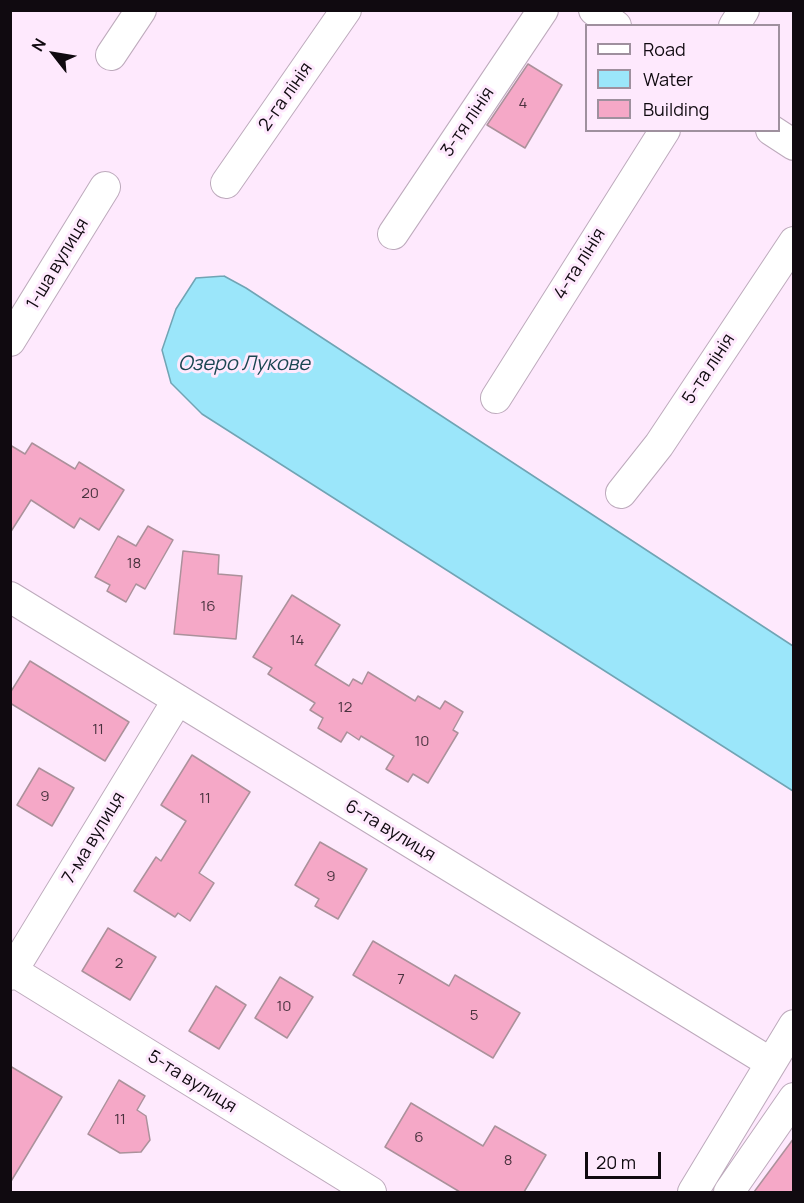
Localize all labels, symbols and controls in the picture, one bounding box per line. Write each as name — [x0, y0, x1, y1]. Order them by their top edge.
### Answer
north arrow — [24, 24, 84, 84]
legend — [585, 24, 780, 132]
text: N — [26, 34, 51, 55]
text: Road — [643, 37, 686, 61]
street label: 2-га лінія — [255, 59, 317, 135]
text: Water — [643, 67, 693, 91]
street label: 3-тя лінія — [437, 83, 499, 161]
house number: 4 — [519, 95, 527, 113]
text: Building — [643, 97, 709, 121]
street label: 1-ша вулиця — [22, 215, 94, 313]
street label: 4-та лінія — [550, 224, 610, 304]
street label: 5-та лінія — [678, 330, 740, 408]
water label: Озеро Лукове — [178, 352, 310, 376]
house number: 20 — [81, 485, 99, 503]
house number: 18 — [127, 555, 141, 573]
house number: 16 — [200, 598, 216, 616]
house number: 14 — [290, 632, 304, 650]
house number: 12 — [338, 699, 352, 717]
house number: 11 — [92, 721, 104, 739]
house number: 10 — [415, 733, 429, 751]
house number: 9 — [40, 788, 50, 806]
street label: 7-ма вулиця — [58, 788, 130, 888]
house number: 11 — [199, 790, 211, 808]
street label: 6-та вулиця — [341, 796, 439, 866]
house number: 9 — [326, 868, 336, 886]
house number: 2 — [115, 955, 123, 973]
house number: 7 — [397, 971, 405, 989]
house number: 10 — [277, 998, 291, 1016]
house number: 5 — [470, 1007, 478, 1025]
street label: 5-та вулиця — [144, 1046, 240, 1118]
house number: 11 — [114, 1111, 126, 1129]
house number: 6 — [414, 1129, 424, 1147]
scale bar — [588, 1140, 664, 1178]
text: 20 m — [596, 1150, 636, 1174]
house number: 8 — [504, 1152, 512, 1170]

